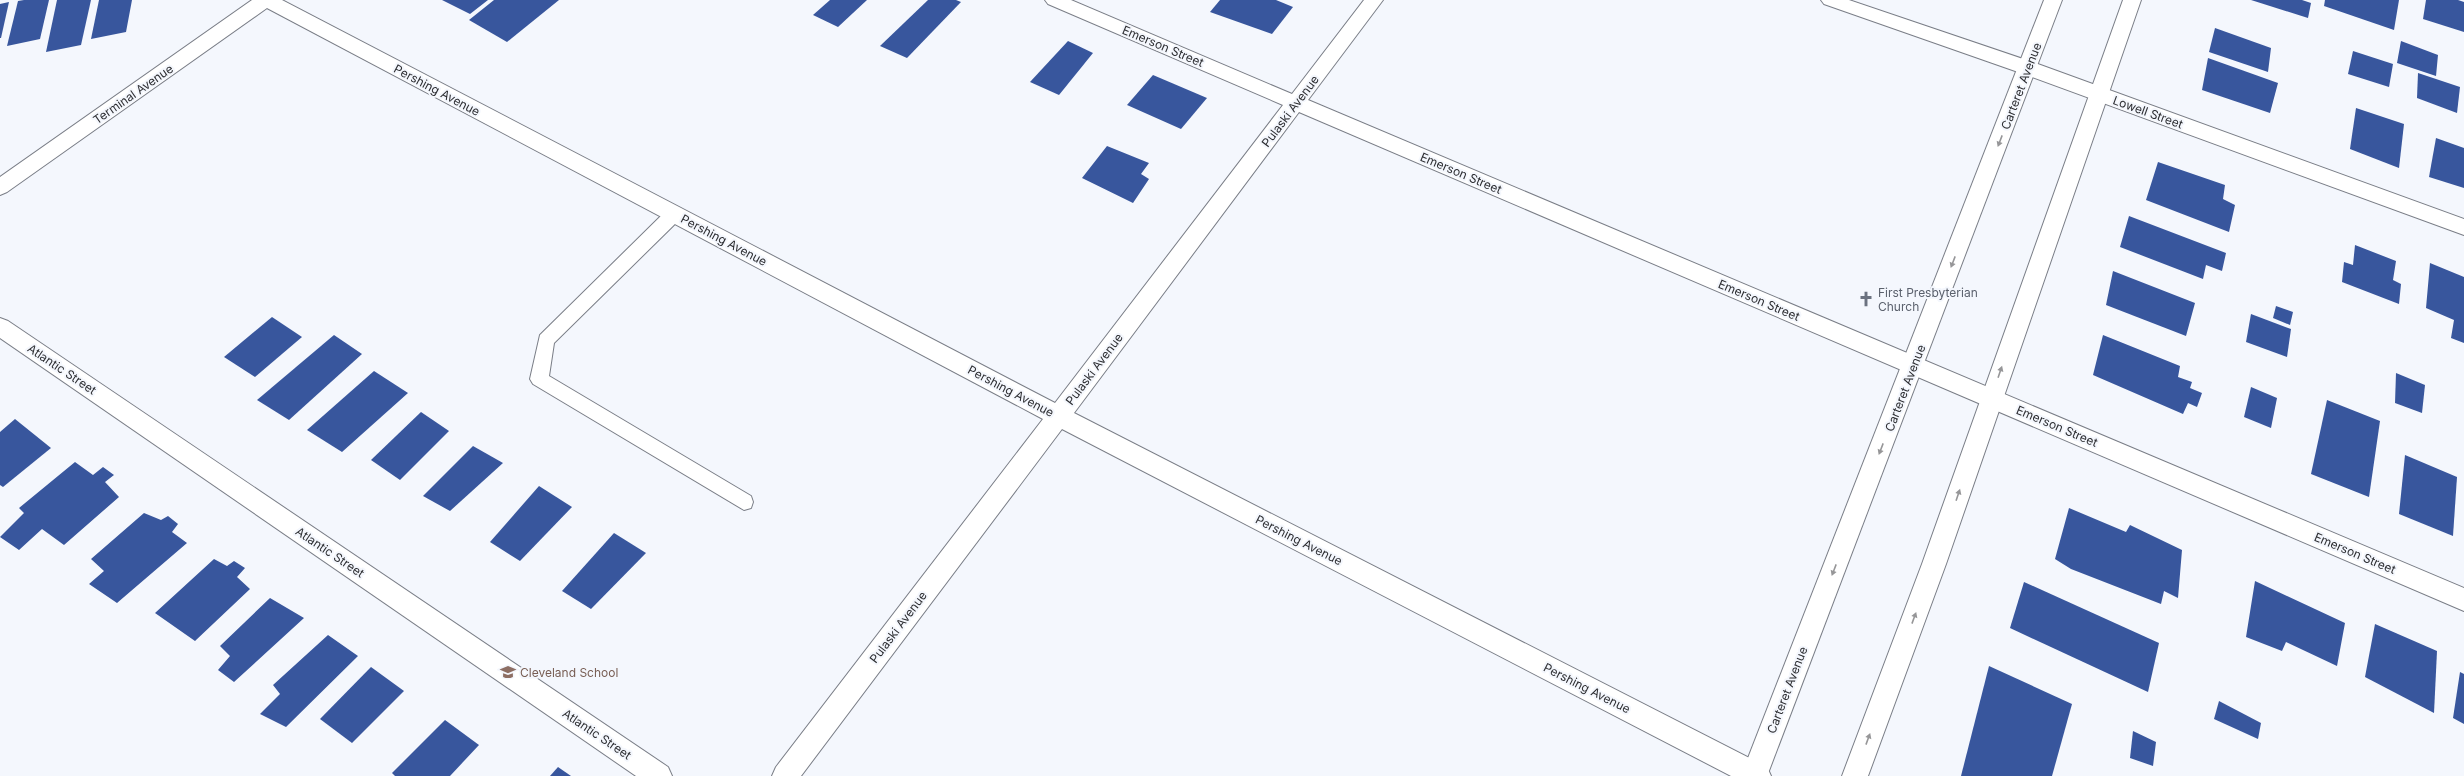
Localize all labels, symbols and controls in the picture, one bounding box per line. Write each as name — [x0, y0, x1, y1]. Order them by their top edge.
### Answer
street label: Emerson Street — [1120, 22, 1206, 70]
street label: Carteret Avenue — [1998, 40, 2044, 132]
street label: Terminal Avenue — [90, 61, 176, 127]
street label: Pershing Avenue — [391, 61, 483, 119]
street label: Pulaski Avenue — [1258, 72, 1322, 150]
street label: Lowell Street — [2111, 92, 2185, 132]
one-way arrow — [1996, 136, 2002, 148]
street label: Emerson Street — [1418, 149, 1504, 197]
street label: Pershing Avenue — [678, 211, 770, 269]
one-way arrow — [1950, 257, 1956, 268]
street label: Emerson Street — [1716, 276, 1802, 324]
place label: First Presbyterian Church — [1878, 285, 1978, 314]
church icon: First Presbyterian Church — [1857, 290, 1875, 308]
street label: Pulaski Avenue — [1062, 330, 1126, 408]
street label: Atlantic Street — [25, 341, 99, 398]
street label: Carteret Avenue — [1882, 342, 1928, 434]
street label: Pershing Avenue — [965, 362, 1057, 420]
one-way arrow — [1997, 366, 2003, 378]
street label: Emerson Street — [2014, 402, 2100, 450]
one-way arrow — [1878, 444, 1884, 455]
one-way arrow — [1955, 489, 1961, 501]
street label: Pershing Avenue — [1253, 512, 1345, 568]
street label: Atlantic Street — [293, 524, 367, 581]
street label: Emerson Street — [2312, 529, 2398, 577]
one-way arrow — [1830, 565, 1836, 577]
street label: Pulaski Avenue — [866, 588, 930, 666]
one-way arrow — [1911, 611, 1917, 623]
street label: Carteret Avenue — [1764, 644, 1810, 736]
street label: Pershing Avenue — [1541, 660, 1633, 716]
school or university icon: Cleveland School — [499, 663, 517, 681]
place label: Cleveland School — [520, 665, 618, 680]
street label: Atlantic Street — [560, 706, 634, 763]
one-way arrow — [1866, 733, 1872, 745]

